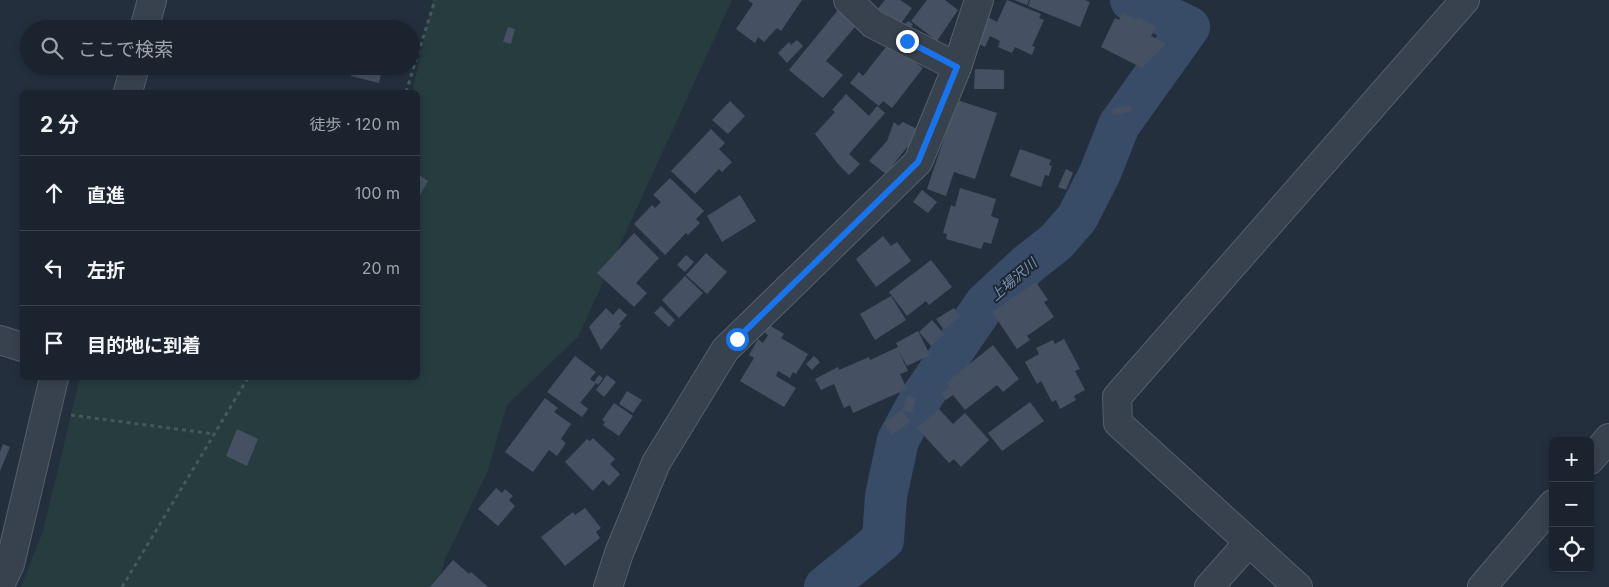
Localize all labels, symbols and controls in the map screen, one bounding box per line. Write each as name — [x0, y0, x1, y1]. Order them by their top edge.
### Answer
search box — [20, 20, 420, 75]
route end — [896, 30, 919, 53]
icon: search — [38, 34, 66, 62]
text: ここで検索 — [78, 38, 173, 61]
text: 2 分 — [40, 112, 79, 137]
text: 徒歩 · 120 m — [310, 114, 400, 134]
icon: ahead — [40, 179, 68, 207]
text: 100 m — [355, 183, 400, 203]
text: 直進 — [87, 184, 125, 207]
water label: 上場沢川 — [986, 253, 1041, 304]
icon: left — [40, 254, 68, 282]
text: 20 m — [362, 258, 400, 278]
text: 左折 — [87, 259, 125, 282]
route start — [726, 328, 749, 351]
icon: arrive — [40, 329, 68, 357]
text: 目的地に到着 — [87, 334, 201, 357]
map controls — [1549, 437, 1594, 572]
button: + — [1549, 437, 1594, 482]
button: − — [1549, 482, 1594, 527]
button: locate — [1549, 527, 1594, 572]

